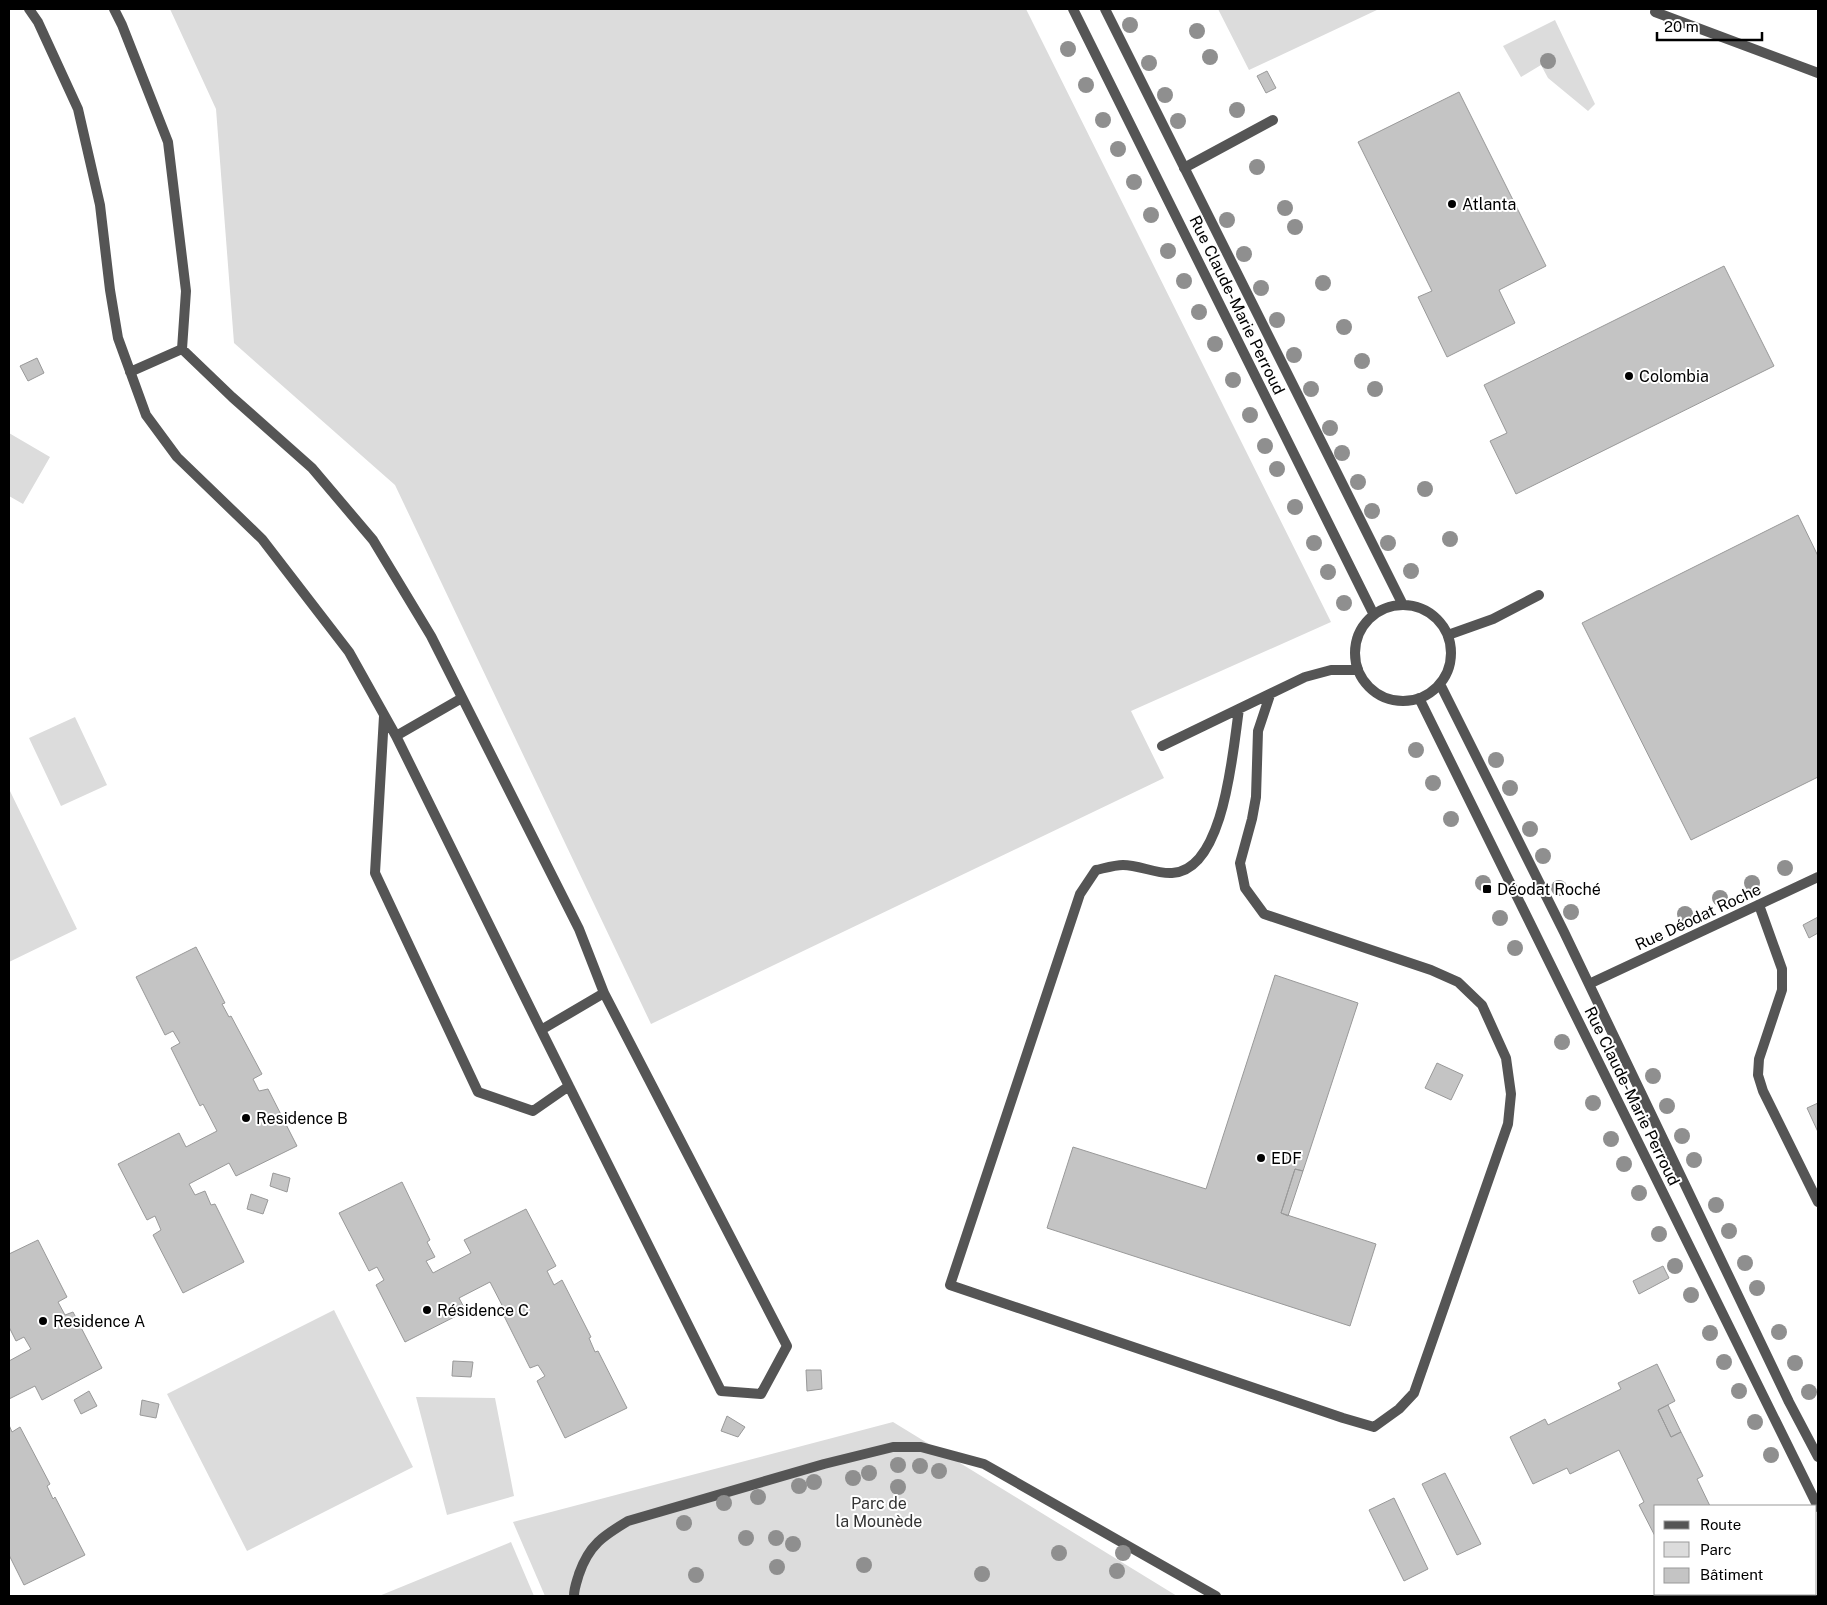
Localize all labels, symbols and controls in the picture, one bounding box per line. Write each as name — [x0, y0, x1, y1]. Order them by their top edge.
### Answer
scale bar — [1657, 10, 1762, 42]
text: 20 m — [1664, 18, 1699, 35]
place label: Atlanta — [1462, 195, 1516, 214]
marker: Atlanta — [1446, 198, 1458, 210]
street label: Rue Claude-Marie Perroud — [1185, 212, 1289, 398]
place label: Colombia — [1639, 367, 1709, 386]
marker: Colombia — [1623, 370, 1635, 382]
place label: Déodat Roché — [1497, 880, 1601, 899]
street label: Rue Déodat Roche — [1632, 880, 1764, 954]
marker: Déodat Roché — [1481, 883, 1493, 895]
street label: Rue Claude-Marie Perroud — [1580, 1003, 1684, 1189]
place label: Residence B — [256, 1109, 348, 1128]
marker: Residence B — [240, 1112, 252, 1124]
place label: EDF — [1271, 1149, 1302, 1168]
marker: EDF — [1255, 1152, 1267, 1164]
place label: Résidence C — [437, 1301, 529, 1320]
marker: Résidence C — [421, 1304, 433, 1316]
place label: Residence A — [53, 1312, 145, 1331]
marker: Residence A — [37, 1315, 49, 1327]
park label: Parc de la Mounède — [836, 1494, 922, 1531]
legend — [1654, 1505, 1817, 1595]
text: Route — [1700, 1516, 1741, 1533]
text: Parc — [1700, 1541, 1732, 1558]
text: Bâtiment — [1700, 1566, 1763, 1583]

